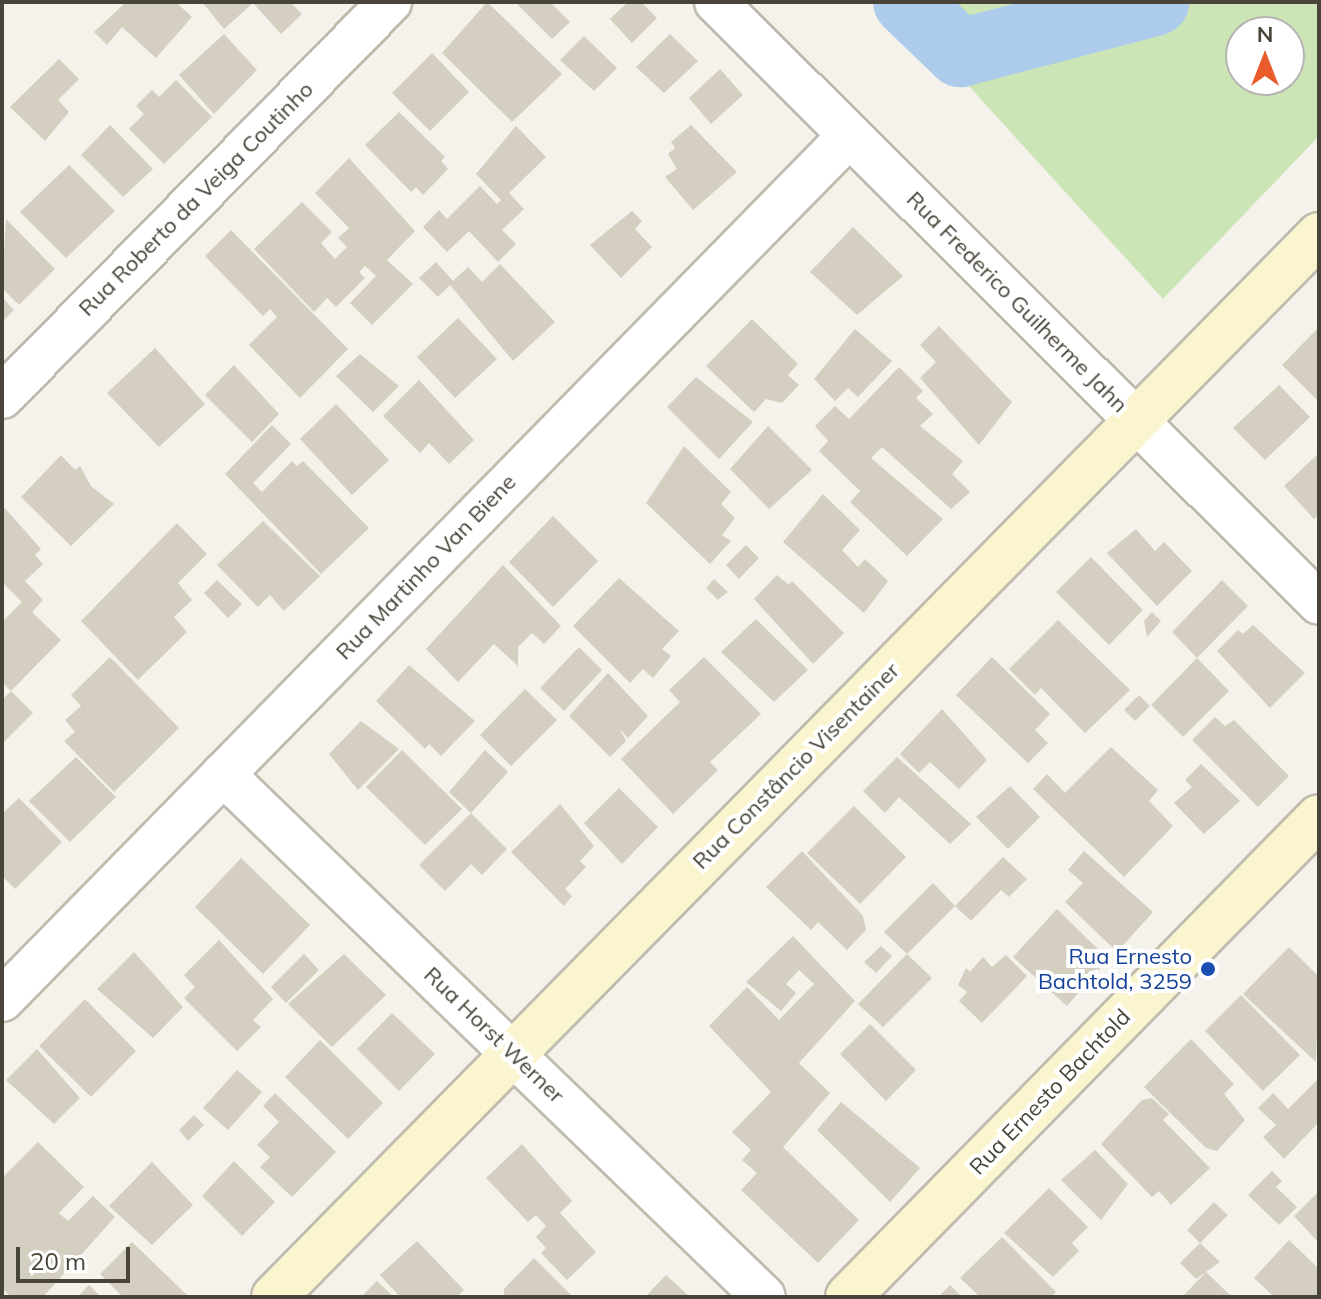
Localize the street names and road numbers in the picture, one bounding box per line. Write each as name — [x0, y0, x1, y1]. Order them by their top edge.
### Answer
street label: Rua Roberto da Veiga Coutinho — [73, 76, 319, 322]
street label: Rua Frederico Guilherme Jahn — [901, 186, 1133, 418]
street label: Rua Martinho Van Biene — [331, 469, 521, 665]
street label: Rua Constâncio Visentainer — [687, 657, 905, 875]
street label: Rua Horst Werner — [419, 961, 569, 1109]
street label: Rua Ernesto Bachtold — [964, 1004, 1136, 1180]

